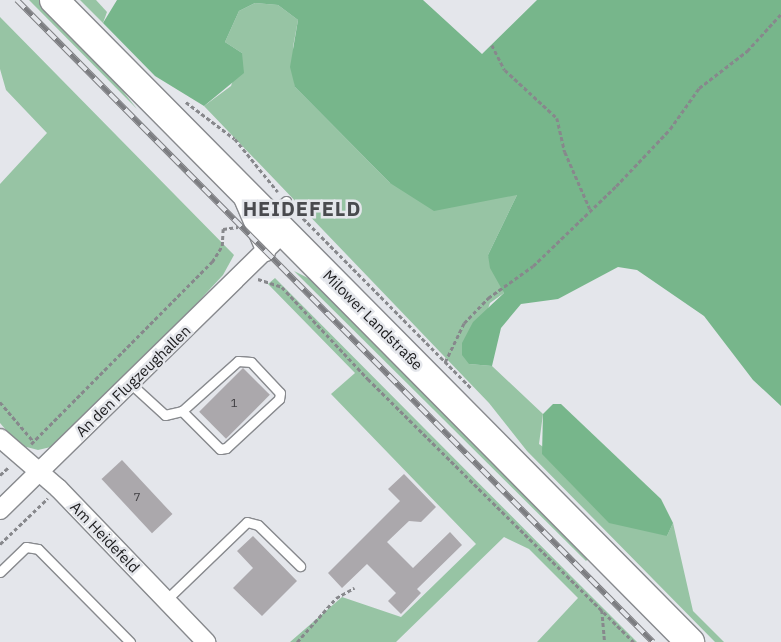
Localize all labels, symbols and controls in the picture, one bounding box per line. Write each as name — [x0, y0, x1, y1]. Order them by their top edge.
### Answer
district label: HEIDEFELD — [242, 196, 362, 220]
street label: Milower Landstraße — [319, 266, 427, 374]
street label: An den Flugzeughallen — [72, 322, 194, 440]
house number: 1 — [230, 396, 238, 410]
house number: 7 — [133, 490, 141, 504]
street label: Am Heidefeld — [67, 498, 143, 576]

